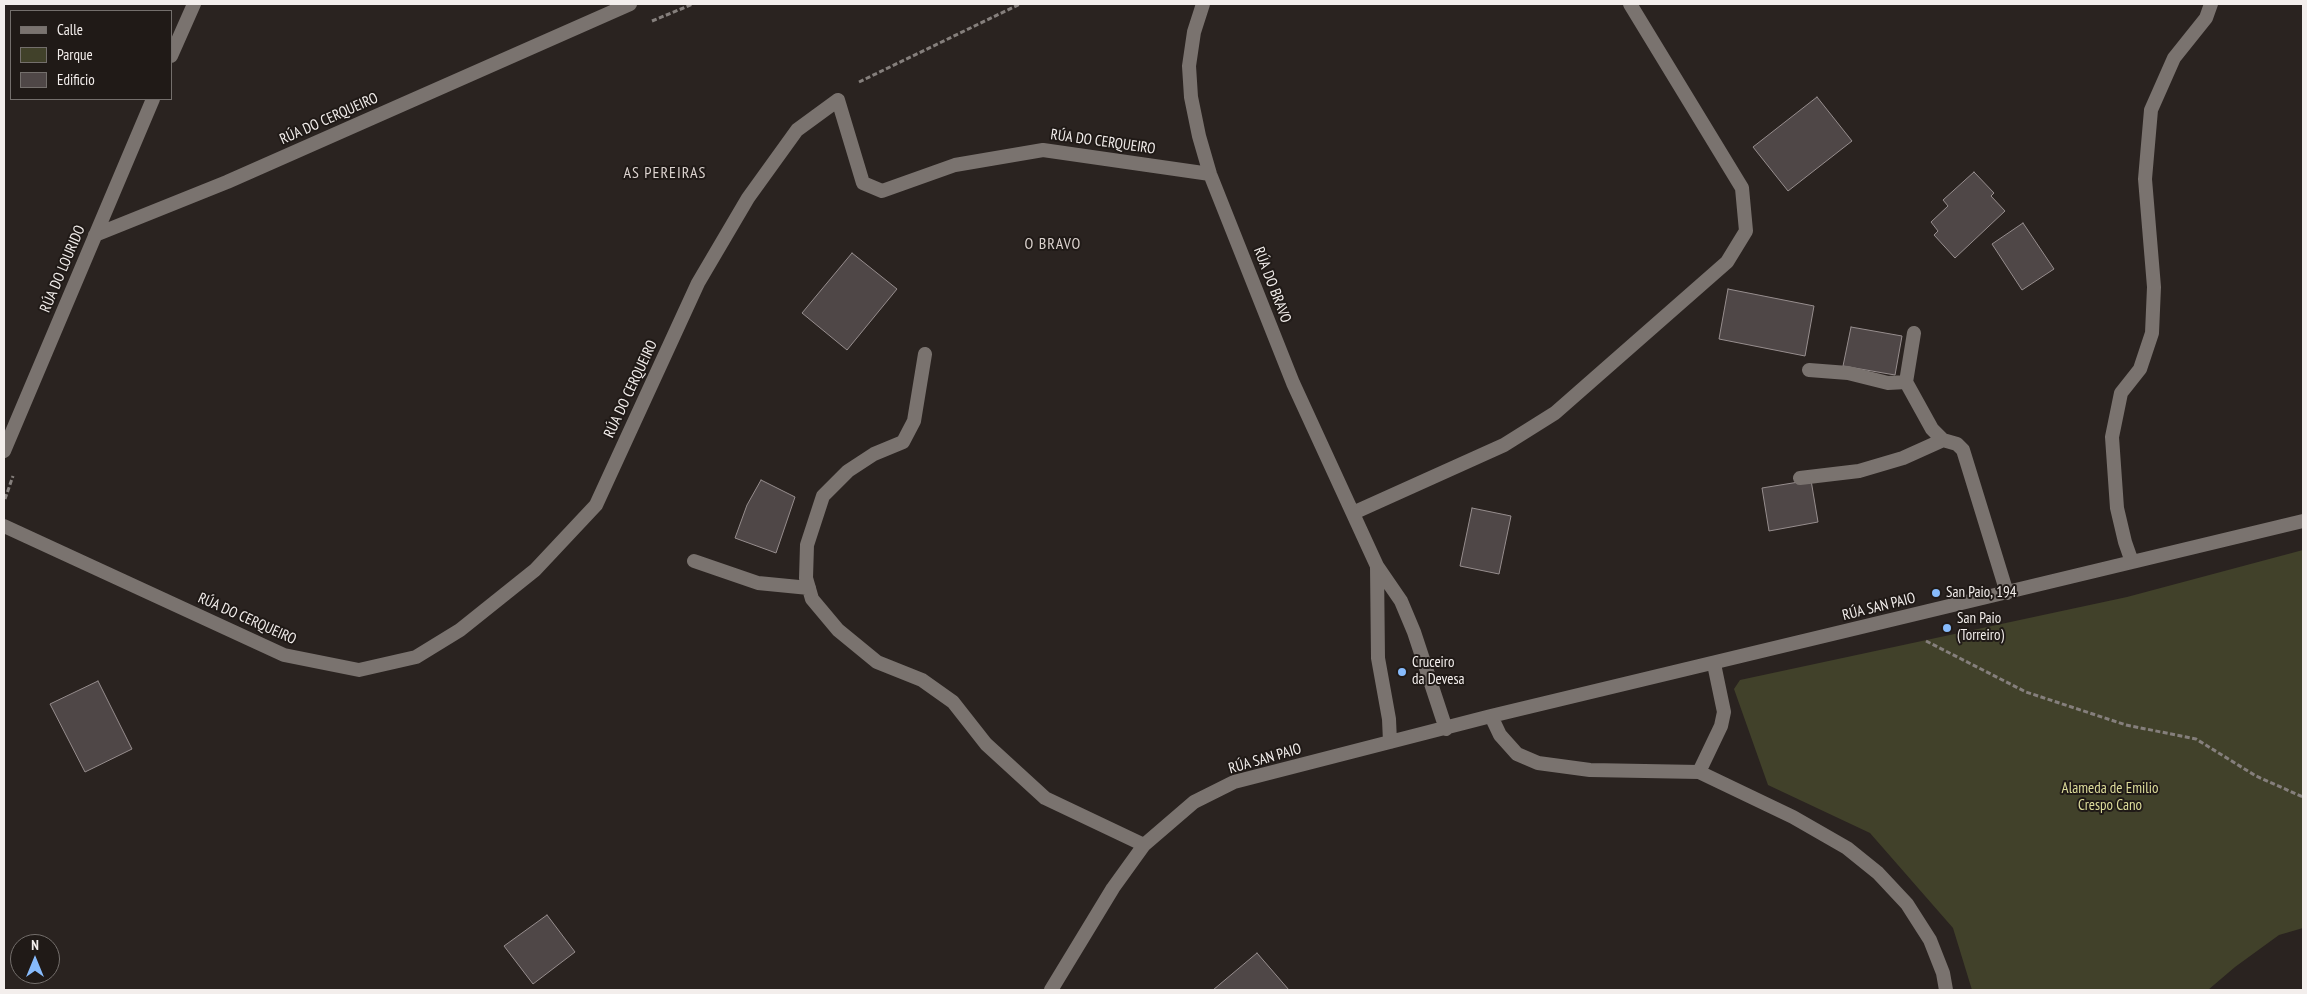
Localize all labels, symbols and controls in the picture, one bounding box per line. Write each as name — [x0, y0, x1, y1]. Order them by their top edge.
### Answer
legend — [10, 10, 172, 100]
text: Calle — [57, 20, 83, 39]
text: Parque — [57, 45, 93, 64]
text: Edificio — [57, 70, 95, 89]
street label: RÚA DO CERQUEIRO — [277, 89, 381, 149]
street label: RÚA DO CERQUEIRO — [1049, 126, 1157, 158]
district label: AS PEREIRAS — [622, 163, 708, 183]
street label: RÚA DO LOURIDO — [37, 223, 89, 315]
district label: O BRAVO — [1024, 234, 1082, 254]
street label: RÚA DO BRAVO — [1249, 245, 1295, 325]
street label: RÚA DO CERQUEIRO — [601, 337, 661, 441]
place label: San Paio, 194 — [1946, 584, 2016, 602]
marker: San Paio, 194 — [1930, 587, 1942, 599]
street label: RÚA DO CERQUEIRO — [195, 589, 299, 649]
street label: RÚA SAN PAIO — [1841, 589, 1917, 625]
place label: San Paio (Torreiro) — [1957, 610, 2004, 645]
marker: San Paio (Torreiro) — [1941, 622, 1953, 634]
place label: Cruceiro da Devesa — [1412, 654, 1465, 689]
marker: Cruceiro da Devesa — [1396, 666, 1408, 678]
street label: RÚA SAN PAIO — [1227, 740, 1303, 778]
park label: Alameda de Emilio Crespo Cano — [2062, 780, 2158, 815]
north arrow — [10, 934, 60, 984]
text: N — [31, 936, 39, 954]

